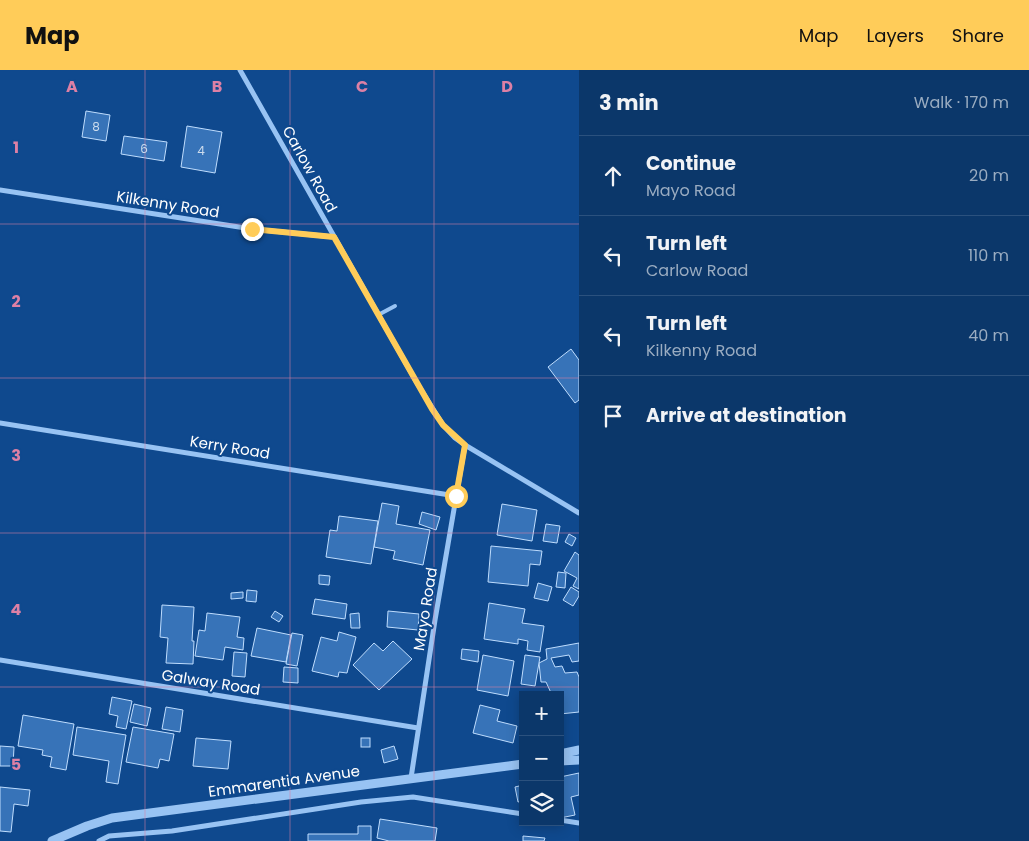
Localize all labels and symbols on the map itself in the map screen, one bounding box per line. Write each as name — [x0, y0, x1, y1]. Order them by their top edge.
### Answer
text: A — [66, 75, 78, 98]
text: B — [212, 75, 222, 98]
text: C — [356, 75, 368, 98]
text: D — [501, 75, 513, 98]
house number: 8 — [92, 118, 100, 135]
street label: Carlow Road — [278, 122, 342, 216]
text: 1 — [13, 136, 19, 159]
house number: 6 — [140, 140, 148, 157]
house number: 4 — [197, 142, 205, 159]
street label: Kilkenny Road — [115, 185, 221, 223]
route end — [241, 218, 264, 241]
text: 2 — [11, 290, 21, 313]
street label: Kerry Road — [188, 430, 272, 464]
text: 3 — [11, 444, 21, 467]
route start — [445, 485, 468, 508]
street label: Mayo Road — [408, 566, 442, 652]
text: 4 — [11, 598, 22, 621]
street label: Galway Road — [160, 664, 262, 700]
text: 5 — [11, 753, 21, 776]
street label: Emmarentia Avenue — [207, 760, 361, 802]

